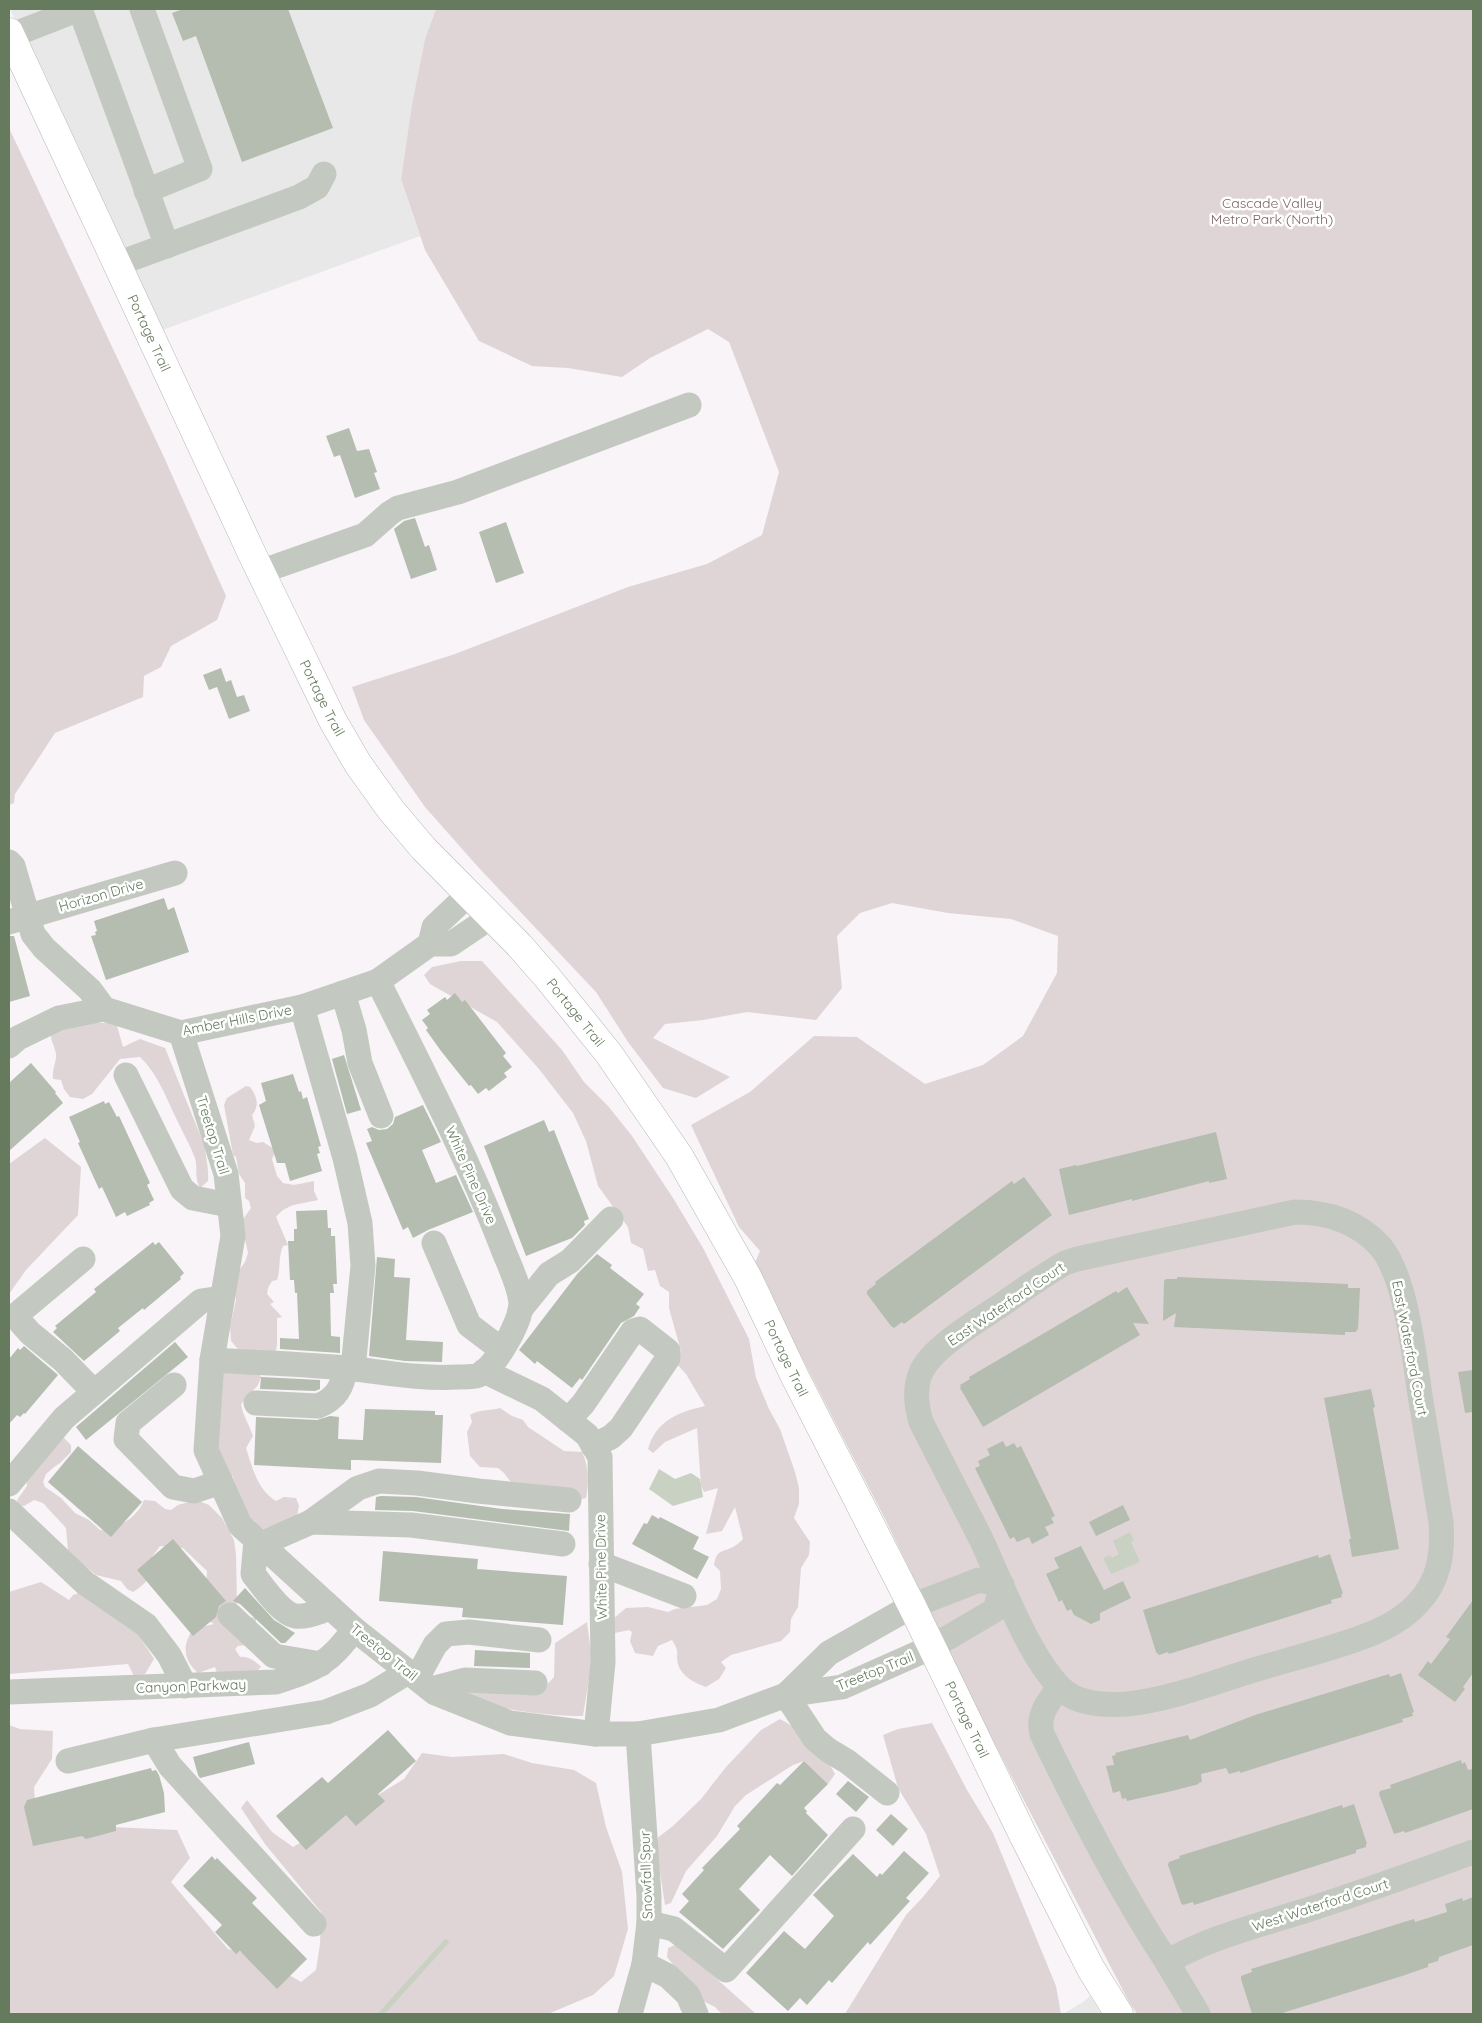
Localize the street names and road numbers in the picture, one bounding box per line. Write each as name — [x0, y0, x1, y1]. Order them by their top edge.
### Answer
street label: Portage Trail — [123, 292, 175, 374]
street label: Portage Trail — [296, 657, 349, 739]
street label: Horizon Drive — [56, 874, 146, 916]
street label: Portage Trail — [543, 974, 609, 1051]
street label: Amber Hills Drive — [181, 1001, 293, 1039]
street label: Treetop Trail — [192, 1093, 234, 1177]
street label: White Pine Drive — [441, 1123, 501, 1227]
street label: East Waterford Court — [944, 1258, 1068, 1350]
street label: East Waterford Court — [1388, 1279, 1432, 1417]
street label: Portage Trail — [760, 1317, 812, 1400]
street label: White Pine Drive — [591, 1514, 611, 1620]
street label: Treetop Trail — [347, 1619, 421, 1685]
street label: Treetop Trail — [834, 1647, 916, 1695]
street label: Canyon Parkway — [135, 1675, 247, 1697]
street label: Portage Trail — [941, 1678, 993, 1761]
street label: Snowfall Spur — [635, 1830, 657, 1920]
street label: West Waterford Court — [1250, 1874, 1391, 1936]

